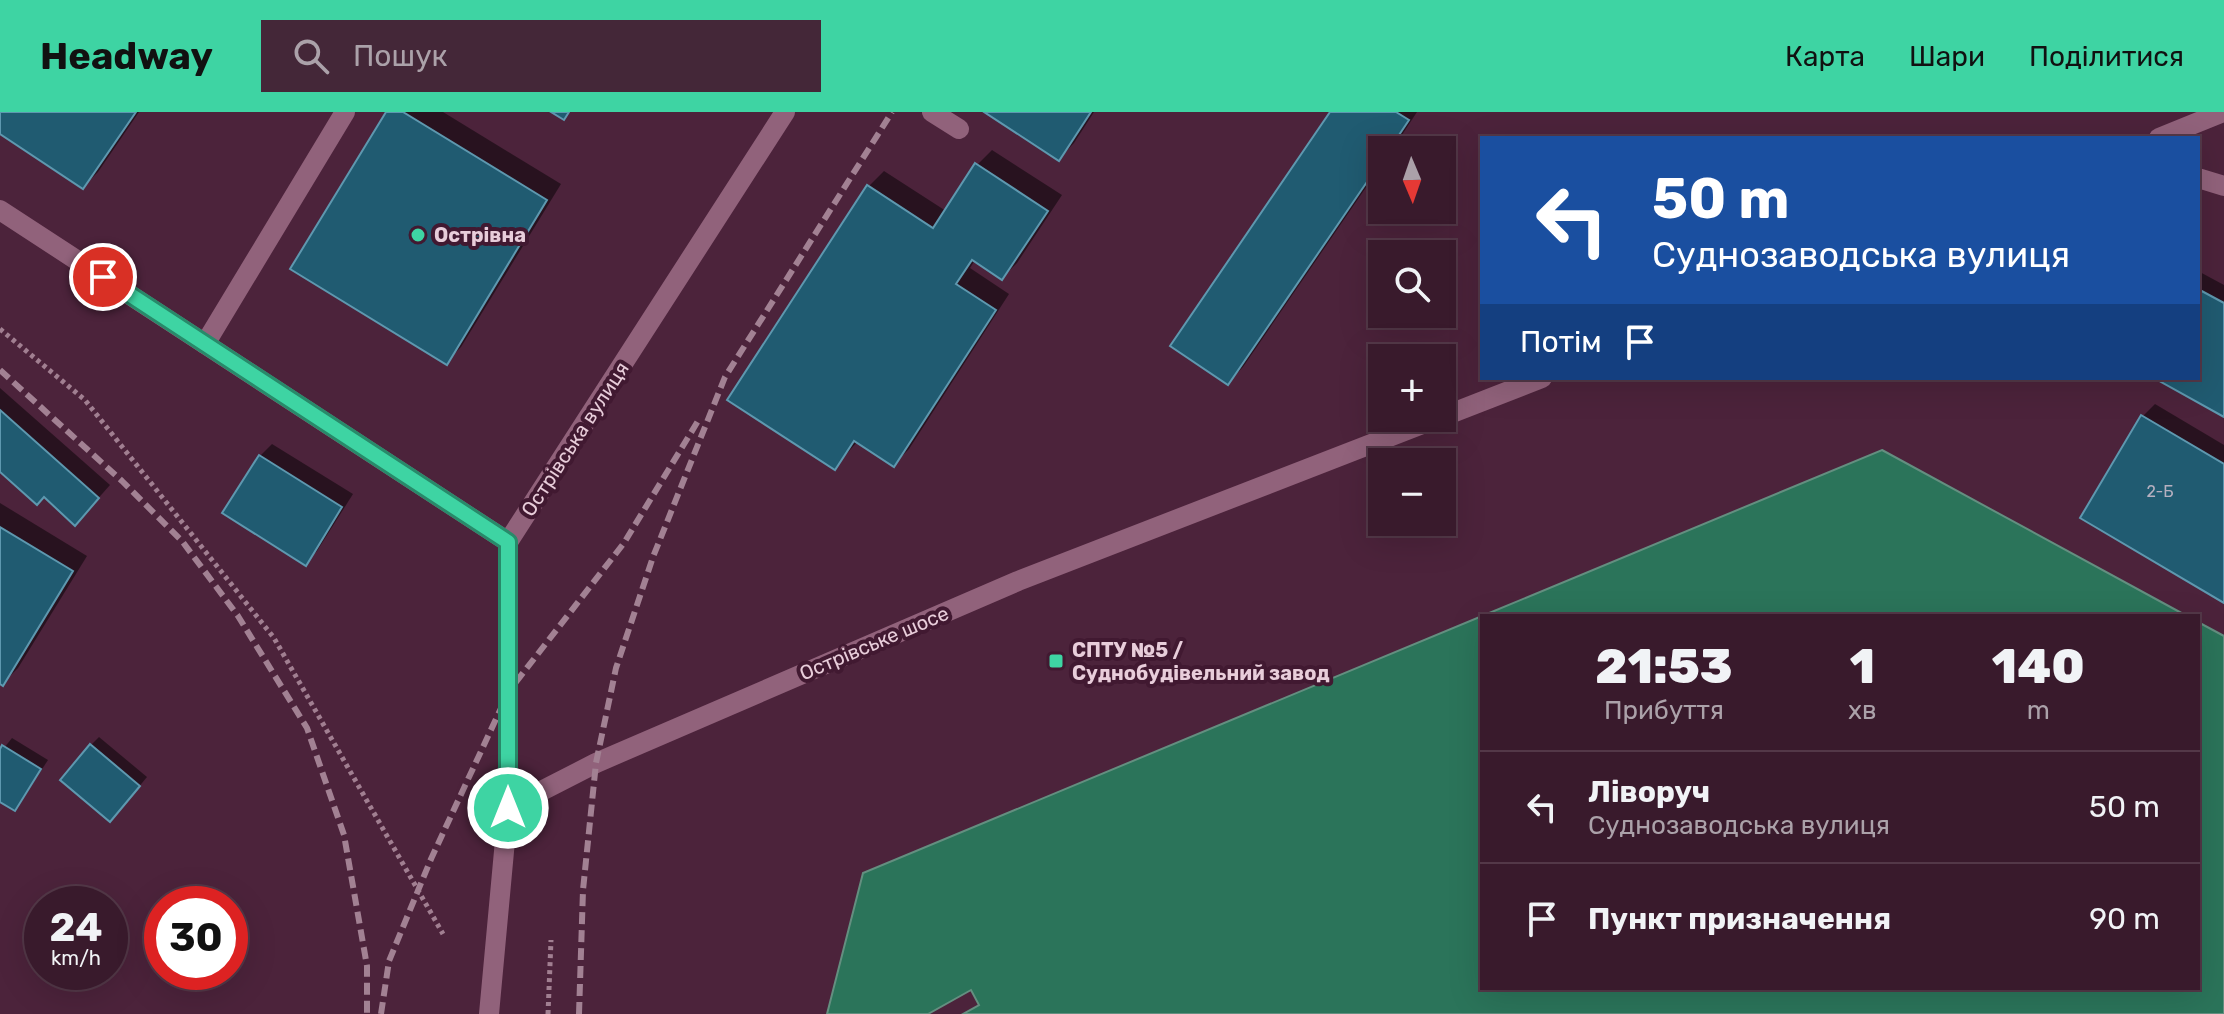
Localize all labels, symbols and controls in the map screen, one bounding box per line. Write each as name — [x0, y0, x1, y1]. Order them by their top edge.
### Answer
search box — [261, 20, 821, 92]
text: Headway — [40, 33, 213, 79]
icon: search — [289, 34, 333, 78]
text: Пошук — [353, 38, 448, 74]
text: Карта — [1785, 40, 1865, 73]
text: Шари — [1909, 40, 1985, 73]
text: Поділитися — [2029, 40, 2184, 73]
north arrow — [1368, 136, 1456, 224]
map controls — [1368, 136, 1456, 536]
text: 50 m — [1652, 166, 1789, 232]
icon: left — [1520, 168, 1624, 272]
place label: Острівна — [434, 223, 526, 247]
marker: Острівна — [409, 226, 427, 244]
text: Суднозаводська вулиця — [1652, 233, 2070, 276]
button: search — [1368, 240, 1456, 328]
pin — [69, 243, 137, 311]
icon: arrive — [81, 255, 125, 299]
icon: arrive — [1618, 320, 1662, 364]
text: Потім — [1520, 324, 1602, 360]
button: + — [1368, 344, 1456, 432]
street label: Острівська вулиця — [516, 357, 634, 521]
button: − — [1368, 448, 1456, 536]
house number: 2-Б — [2147, 482, 2173, 501]
street label: Острівське шосе — [796, 601, 952, 685]
place label: СПТУ №5 / Суднобудівельний завод — [1072, 638, 1330, 685]
text: 21:53 — [1595, 638, 1733, 695]
text: 1 — [1850, 638, 1875, 695]
text: 140 — [1992, 638, 2085, 695]
marker: СПТУ №5 / Суднобудівельний завод — [1047, 652, 1065, 670]
text: Прибуття — [1604, 695, 1724, 726]
text: хв — [1848, 695, 1877, 726]
text: m — [2027, 695, 2050, 726]
position arrow — [466, 766, 550, 850]
text: Ліворуч — [1588, 774, 1710, 810]
icon: left — [1520, 785, 1564, 829]
text: 50 m — [2089, 789, 2160, 825]
text: Суднозаводська вулиця — [1588, 810, 1890, 841]
speed limit sign: 30 — [144, 886, 248, 990]
icon: arrive — [1520, 897, 1564, 941]
text: Пункт призначення — [1588, 901, 1891, 937]
text: 90 m — [2089, 901, 2160, 937]
text: 24 — [49, 904, 103, 951]
text: km/h — [51, 946, 101, 970]

